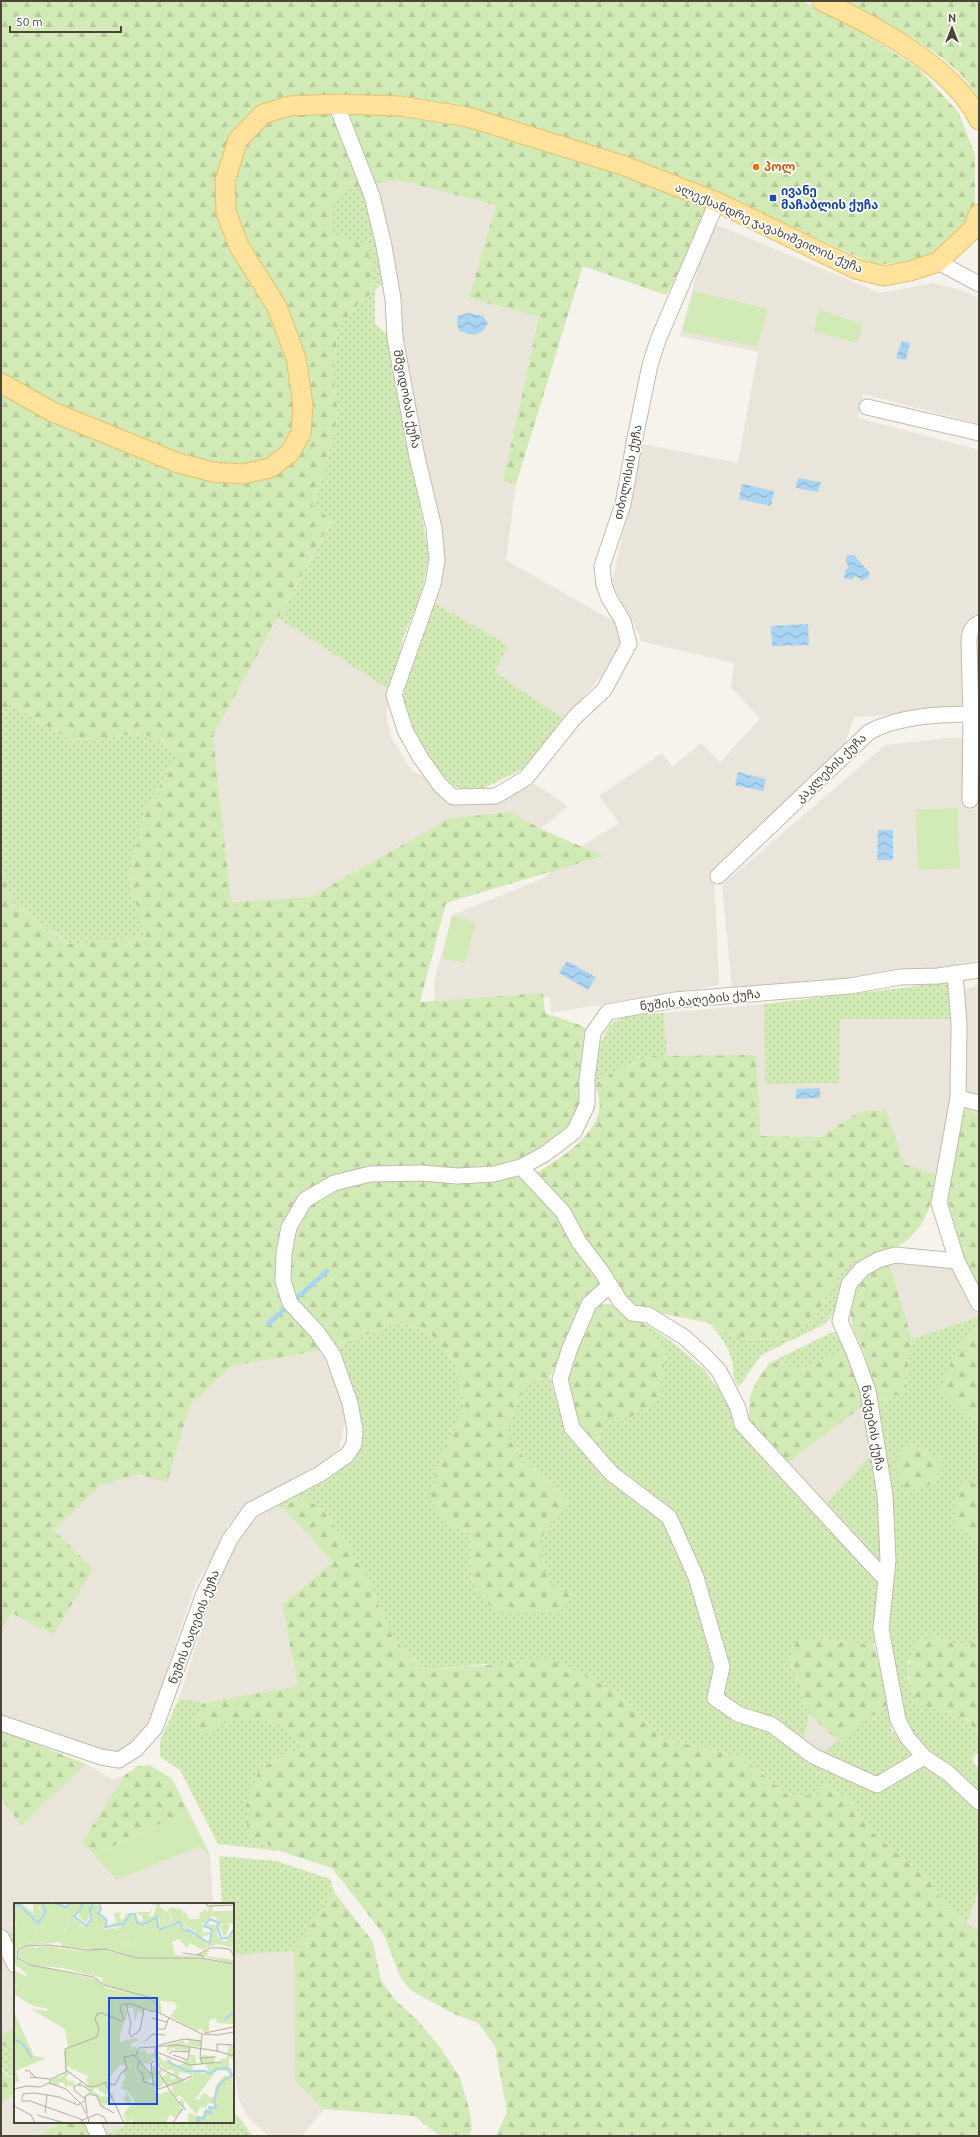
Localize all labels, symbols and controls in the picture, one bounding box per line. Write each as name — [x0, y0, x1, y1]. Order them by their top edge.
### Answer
scale bar — [10, 8, 121, 34]
north arrow — [932, 8, 972, 48]
text: N — [948, 12, 956, 24]
text: 50 m — [16, 15, 43, 28]
place label: პოლ — [764, 160, 796, 175]
marker: პოლ — [751, 162, 761, 172]
street label: ალექსანდრე ჯავახიშვილის ქუჩა — [673, 180, 865, 277]
place label: ივანე მაჩაბლის ქუჩა — [781, 184, 878, 213]
marker: ივანე მაჩაბლის ქუჩა — [768, 193, 778, 203]
street label: მშვიდობას ქუჩა — [390, 349, 423, 450]
street label: თბილისის ქუჩა — [611, 423, 646, 521]
street label: კაკლების ქუჩა — [793, 731, 870, 806]
street label: ნუშის ბაღების ქუჩა — [639, 987, 761, 1014]
street label: ნაძვების ქუჩა — [859, 1384, 887, 1472]
street label: ნუშის ბაღების ქუჩა — [166, 1568, 223, 1686]
inset map — [14, 1903, 234, 2123]

